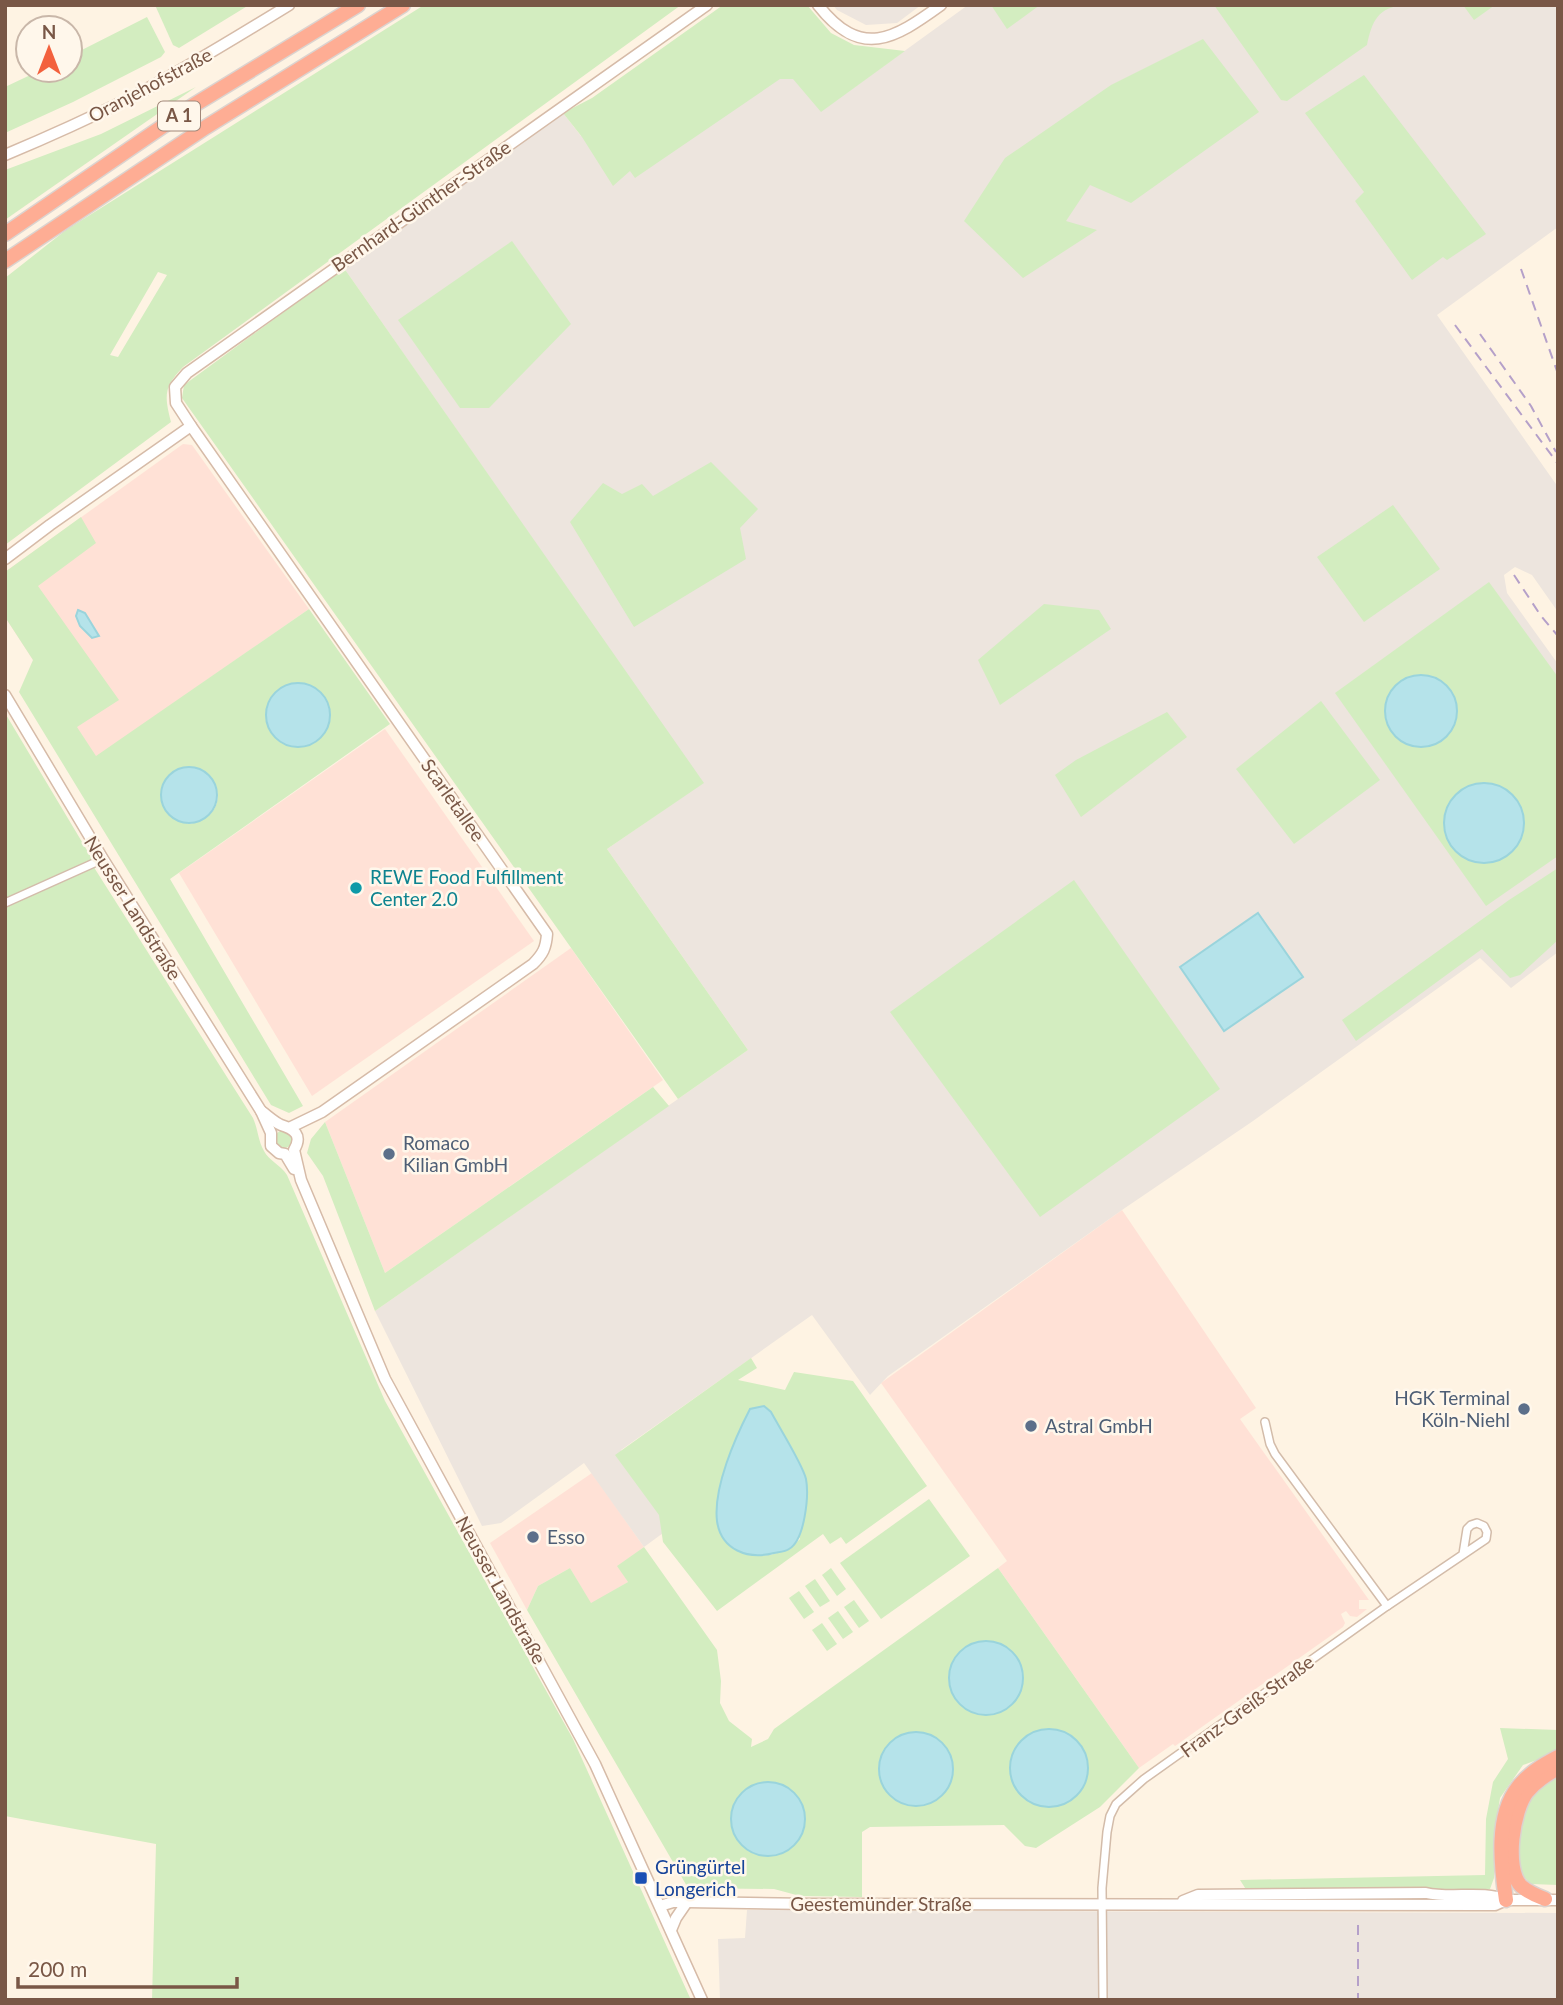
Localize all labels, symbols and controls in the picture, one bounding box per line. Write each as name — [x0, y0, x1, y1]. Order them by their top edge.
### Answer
north arrow — [14, 14, 84, 84]
text: N — [42, 20, 56, 43]
street label: Oranjehofstraße — [84, 42, 215, 127]
road number: A 1 — [158, 102, 200, 131]
street label: Bernhard-Günther-Straße — [327, 135, 515, 276]
street label: Scarletallee — [417, 754, 490, 845]
street label: Neusser Landstraße — [80, 831, 187, 984]
place label: REWE Food Fulfillment Center 2.0 — [370, 865, 563, 910]
marker: REWE Food Fulfillment Center 2.0 — [348, 880, 364, 896]
place label: Romaco Kilian GmbH — [403, 1131, 508, 1176]
marker: Romaco Kilian GmbH — [381, 1146, 397, 1162]
place label: HGK Terminal Köln-Niehl — [1394, 1386, 1510, 1431]
marker: HGK Terminal Köln-Niehl — [1516, 1401, 1532, 1417]
place label: Astral GmbH — [1045, 1414, 1153, 1437]
marker: Astral GmbH — [1023, 1418, 1039, 1434]
street label: Neusser Landstraße — [451, 1512, 552, 1668]
place label: Esso — [547, 1525, 585, 1548]
marker: Esso — [525, 1529, 541, 1545]
street label: Franz-Greiß-Straße — [1176, 1650, 1318, 1762]
place label: Grüngürtel Longerich — [655, 1855, 746, 1900]
marker: Grüngürtel Longerich — [633, 1870, 649, 1886]
street label: Geestemünder Straße — [790, 1892, 972, 1915]
scale bar — [18, 1946, 236, 1990]
text: 200 m — [28, 1956, 87, 1981]

